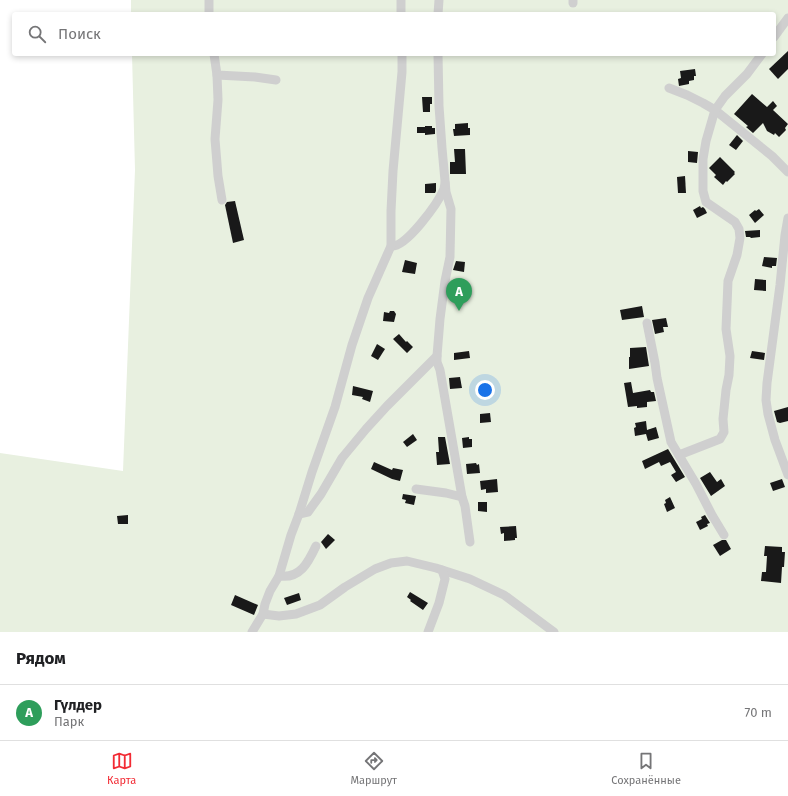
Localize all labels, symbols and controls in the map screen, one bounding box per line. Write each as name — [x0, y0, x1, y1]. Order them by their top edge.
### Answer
search box — [12, 12, 776, 56]
icon: search — [26, 23, 48, 45]
text: Поиск — [58, 25, 101, 43]
pin: A — [446, 278, 472, 311]
your location — [475, 380, 495, 400]
text: Рядом — [16, 648, 66, 669]
text: Гүлдер — [54, 696, 102, 714]
text: A — [25, 705, 33, 720]
text: 70 m — [745, 705, 772, 720]
text: Парк — [54, 714, 84, 729]
tab: Карта — [107, 750, 136, 787]
tab: Маршрут — [350, 750, 397, 787]
tab: Сохранённые — [611, 750, 681, 787]

